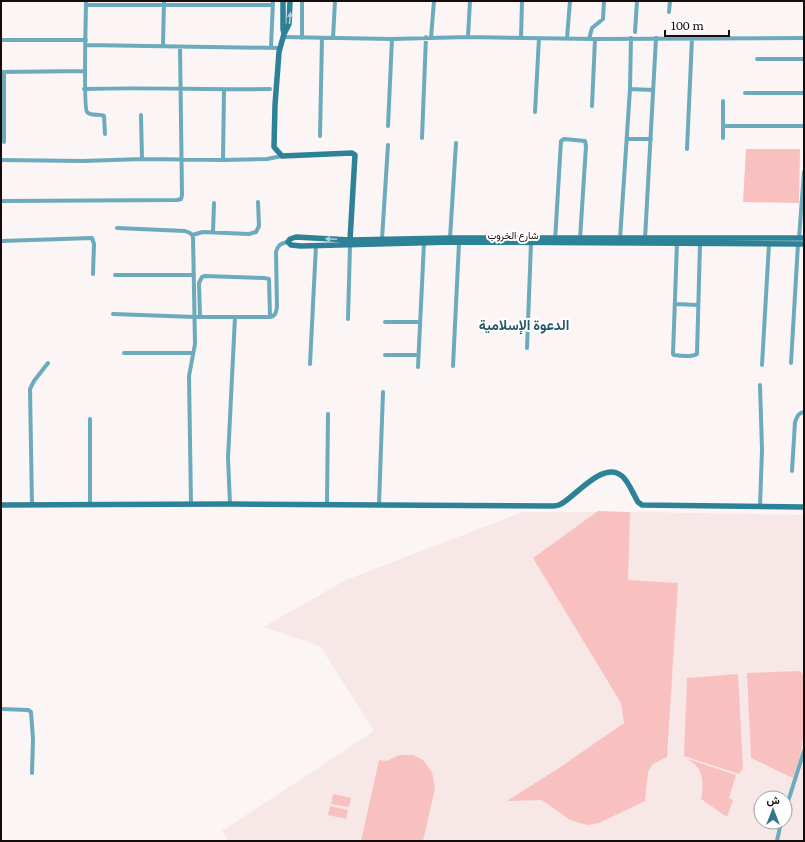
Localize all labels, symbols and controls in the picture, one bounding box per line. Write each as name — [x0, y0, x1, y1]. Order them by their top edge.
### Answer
one-way arrow — [286, 12, 293, 24]
scale bar — [665, 12, 729, 38]
text: 100 m — [671, 16, 704, 34]
street label: شارع الخروب — [487, 227, 539, 242]
one-way arrow — [324, 236, 337, 242]
district label: الدعوة الإسلامية — [479, 314, 569, 335]
north arrow — [753, 790, 793, 830]
text: ش — [766, 791, 780, 807]

